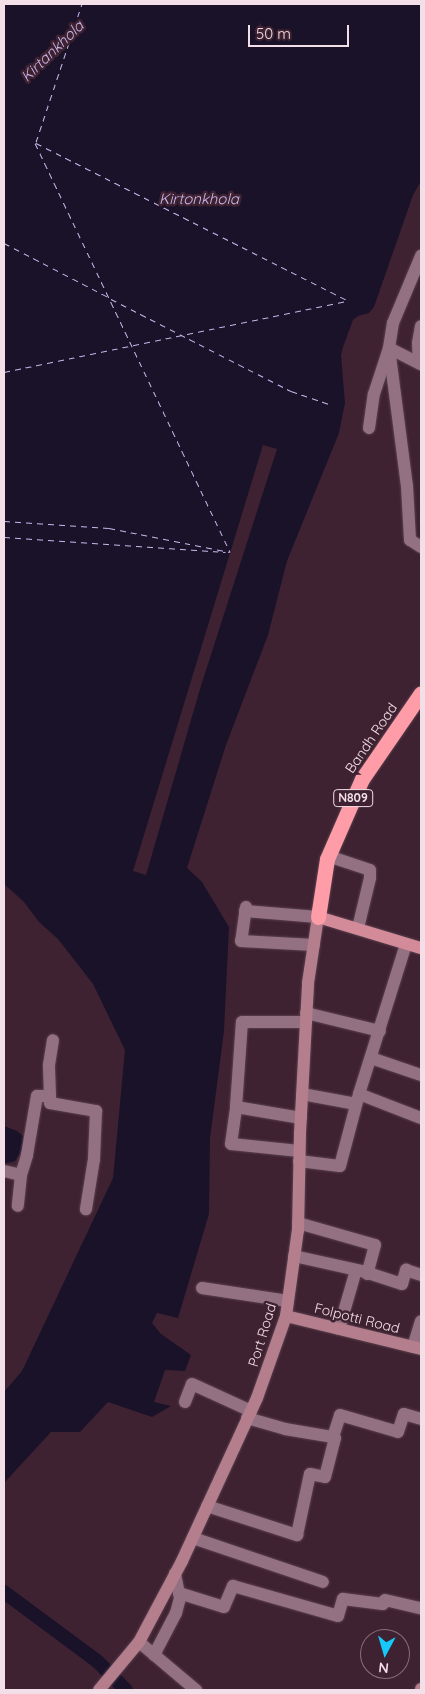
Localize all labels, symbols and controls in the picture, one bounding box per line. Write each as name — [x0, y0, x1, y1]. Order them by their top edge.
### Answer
scale bar — [250, 15, 351, 47]
water label: Kirtankhola — [17, 17, 87, 85]
text: 50 m — [256, 24, 291, 43]
water label: Kirtonkhola — [159, 190, 239, 208]
street label: Bandh Road — [341, 700, 401, 776]
road number: N809 — [333, 788, 373, 808]
street label: Folpotti Road — [313, 1299, 401, 1337]
street label: Port Road — [244, 1301, 280, 1369]
north arrow — [360, 1629, 410, 1679]
text: N — [377, 1658, 390, 1677]

